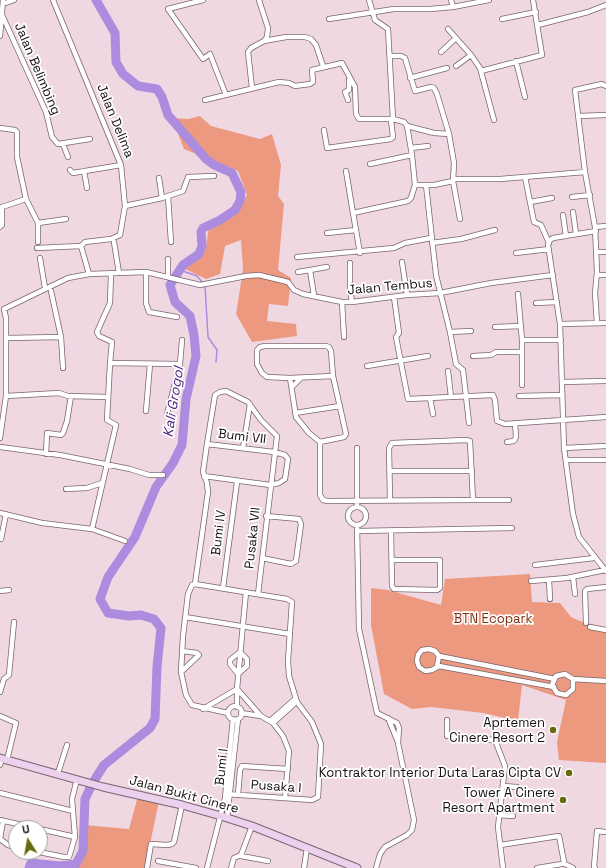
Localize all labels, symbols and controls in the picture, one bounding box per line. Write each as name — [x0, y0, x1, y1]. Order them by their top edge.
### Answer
street label: Jalan Belimbing — [11, 21, 63, 117]
street label: Jalan Delima — [93, 82, 137, 160]
street label: Jalan Tembus — [347, 276, 433, 298]
water label: Kali Grogol — [160, 366, 188, 438]
street label: Bumi VII — [217, 426, 267, 448]
street label: Pusaka VII — [242, 506, 264, 570]
street label: Bumi IV — [208, 509, 230, 557]
park label: BTN Ecopark — [454, 611, 532, 627]
place label: Aprtemen Cinere Resort 2 — [449, 715, 545, 746]
marker: Aprtemen Cinere Resort 2 — [548, 725, 558, 735]
street label: Bumi I — [212, 748, 232, 786]
place label: Kontraktor Interior Duta Laras Cipta CV — [319, 765, 561, 781]
marker: Kontraktor Interior Duta Laras Cipta CV — [564, 768, 574, 778]
street label: Jalan Bukit Cinere — [128, 773, 240, 817]
street label: Pusaka I — [250, 777, 302, 797]
place label: Tower A Cinere Resort Apartment — [442, 785, 555, 816]
marker: Tower A Cinere Resort Apartment — [558, 795, 568, 805]
north arrow — [8, 820, 48, 860]
text: U — [21, 822, 31, 837]

